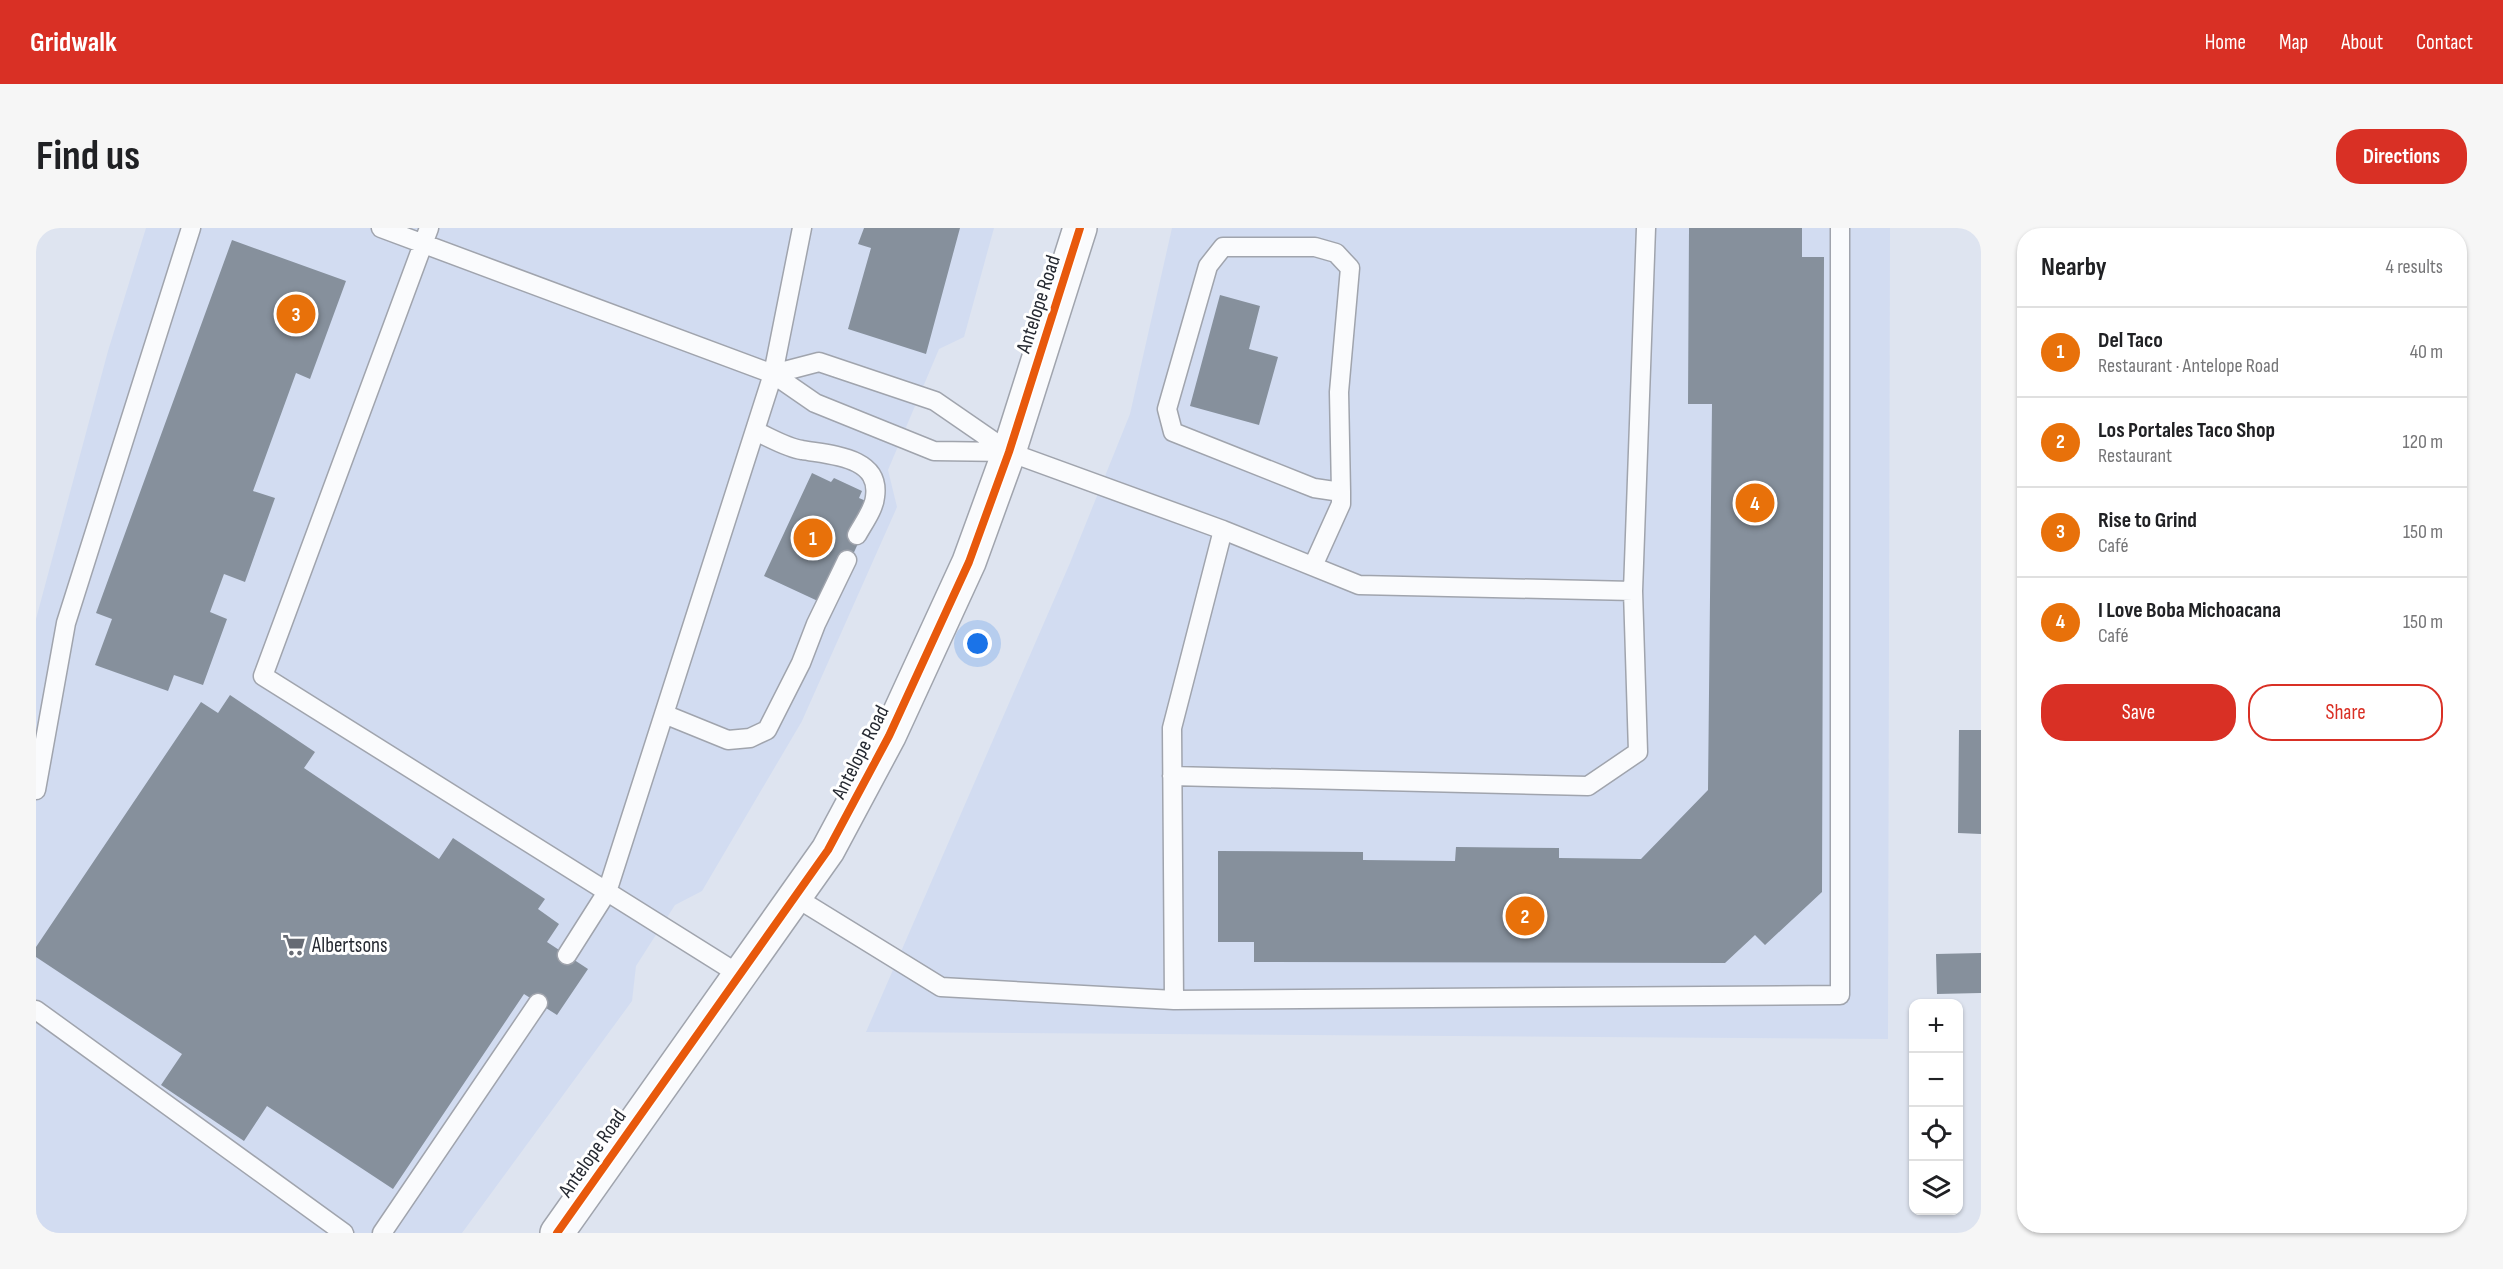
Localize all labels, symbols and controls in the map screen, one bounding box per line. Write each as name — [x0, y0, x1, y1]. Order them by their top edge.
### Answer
text: Gridwalk — [30, 26, 117, 59]
text: Home — [2205, 30, 2246, 55]
text: Map — [2279, 30, 2308, 55]
text: About — [2341, 30, 2383, 55]
text: Contact — [2416, 30, 2473, 55]
button: Directions — [2336, 129, 2467, 184]
text: Find us — [36, 131, 140, 182]
street label: Antelope Road — [1011, 252, 1066, 357]
text: Nearby — [2041, 252, 2107, 283]
text: 4 results — [2386, 255, 2443, 279]
pin: 3 — [276, 292, 316, 337]
text: Del Taco — [2098, 327, 2163, 354]
text: 1 — [2057, 340, 2064, 364]
text: 40 m — [2410, 340, 2443, 364]
text: Restaurant · Antelope Road — [2098, 354, 2279, 378]
text: Los Portales Taco Shop — [2098, 417, 2275, 444]
text: 2 — [2056, 430, 2065, 454]
text: 120 m — [2403, 430, 2443, 454]
text: Restaurant — [2098, 444, 2172, 468]
pin: 4 — [1736, 480, 1774, 526]
text: Rise to Grind — [2098, 507, 2197, 534]
pin: 1 — [794, 516, 832, 560]
text: 3 — [2056, 520, 2065, 544]
text: 150 m — [2403, 520, 2443, 544]
text: Café — [2098, 534, 2128, 558]
text: I Love Boba Michoacana — [2098, 597, 2281, 624]
text: 4 — [2056, 610, 2065, 634]
text: 150 m — [2403, 610, 2443, 634]
text: Café — [2098, 624, 2128, 648]
your location — [963, 629, 992, 658]
button: Save — [2041, 684, 2236, 741]
button: Share — [2248, 684, 2443, 741]
street label: Antelope Road — [826, 701, 895, 804]
pin: 2 — [1506, 894, 1544, 938]
supermarket icon: Albertsons — [281, 932, 307, 958]
place label: Albertsons — [311, 933, 388, 958]
map controls — [1909, 999, 1963, 1215]
button: + — [1909, 999, 1963, 1053]
button: − — [1909, 1053, 1963, 1107]
street label: Antelope Road — [553, 1105, 632, 1203]
button: locate — [1909, 1107, 1963, 1161]
button: layers — [1909, 1161, 1963, 1215]

